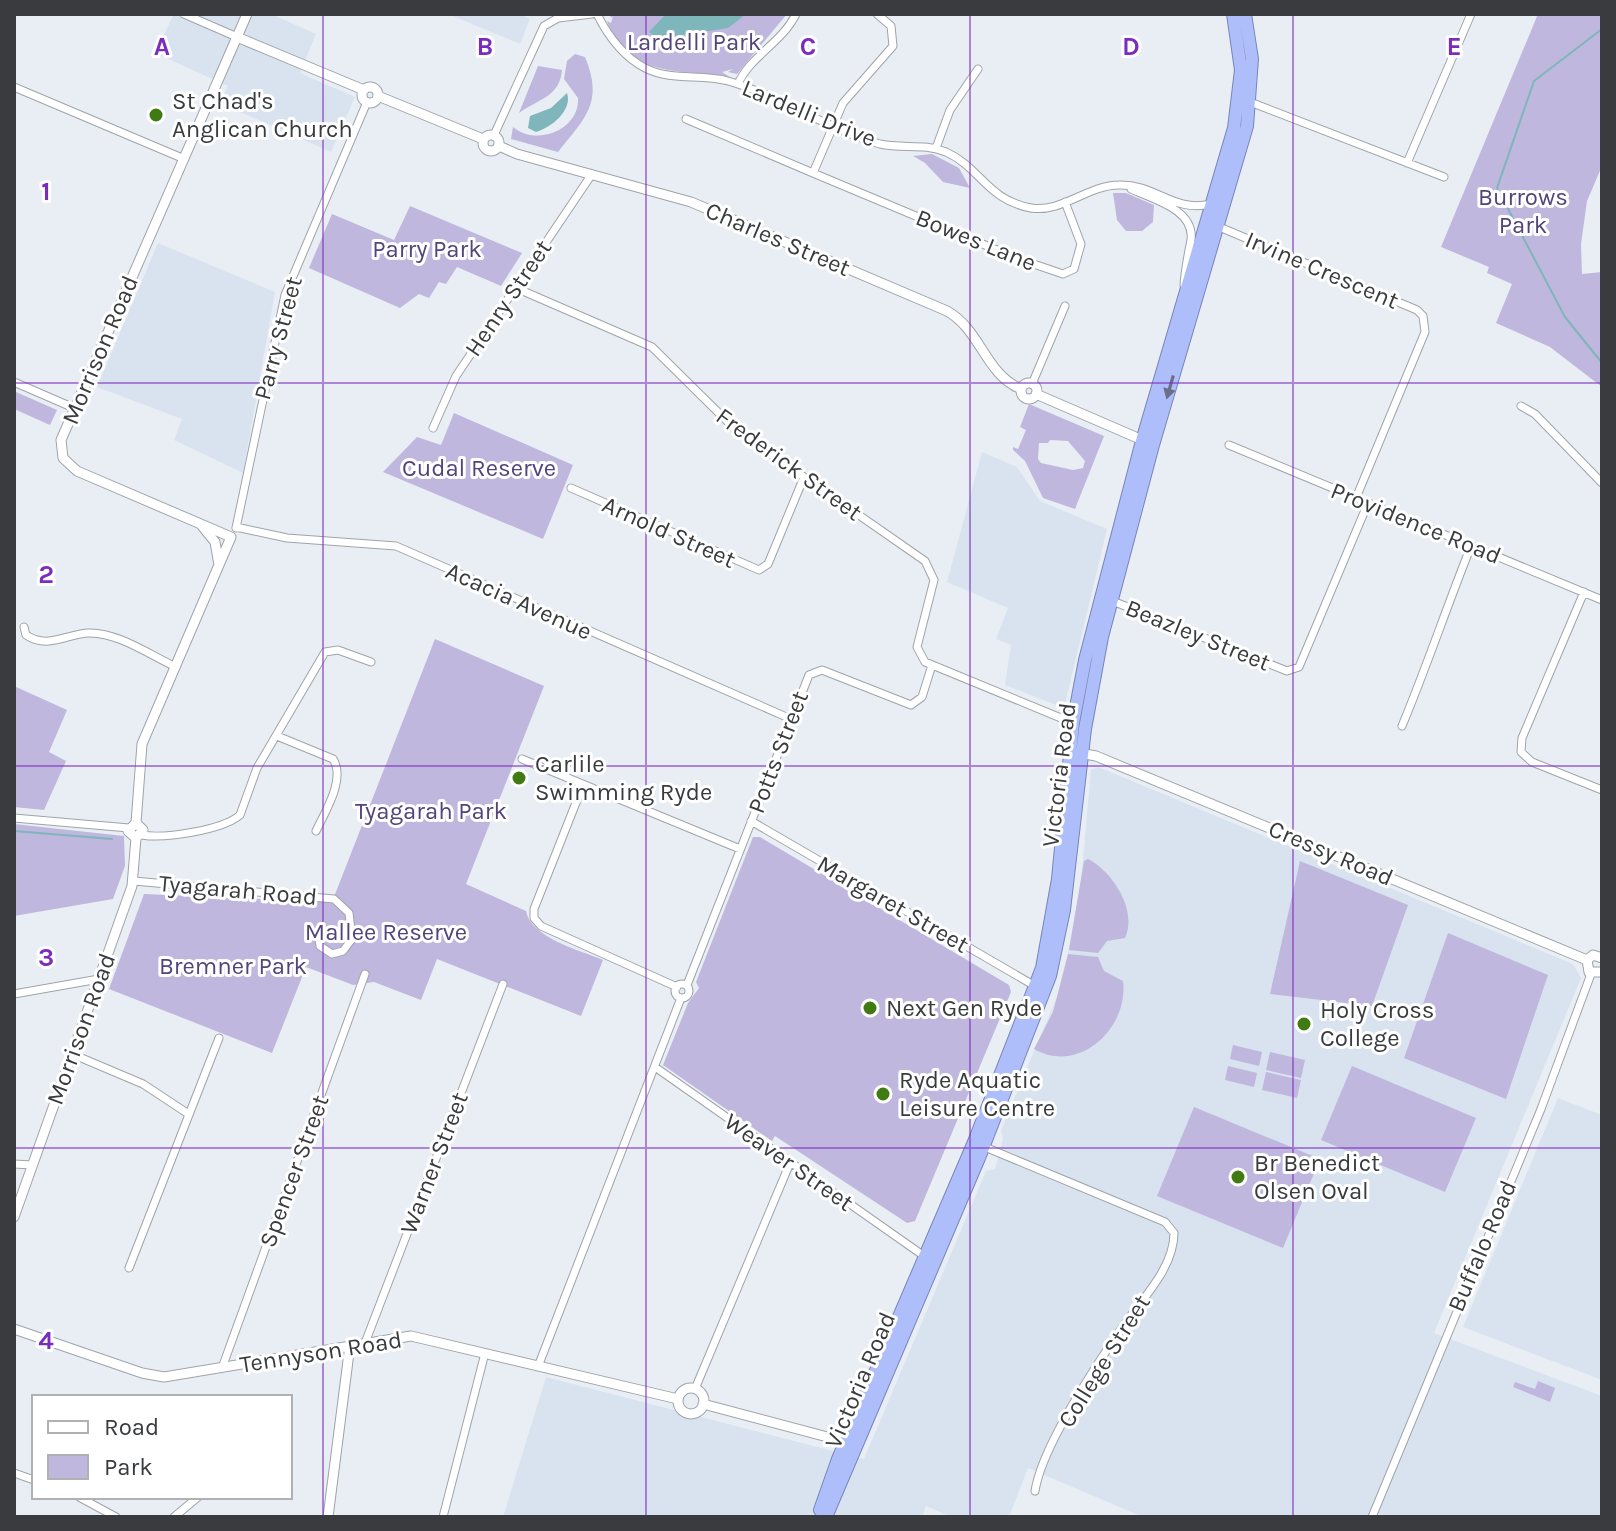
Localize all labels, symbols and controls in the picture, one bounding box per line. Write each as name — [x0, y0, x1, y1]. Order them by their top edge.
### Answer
park label: Lardelli Park — [627, 28, 761, 56]
text: A — [154, 31, 170, 62]
text: B — [477, 31, 493, 62]
text: C — [800, 31, 816, 62]
text: D — [1122, 31, 1140, 62]
text: E — [1446, 31, 1462, 62]
street label: Lardelli Drive — [738, 73, 880, 153]
place label: St Chad's Anglican Church — [172, 87, 353, 143]
marker: St Chad's Anglican Church — [147, 106, 165, 124]
text: 1 — [41, 176, 51, 207]
park label: Burrows Park — [1478, 183, 1568, 239]
street label: Charles Street — [701, 196, 855, 282]
street label: Bowes Lane — [912, 203, 1040, 277]
street label: Irvine Crescent — [1241, 225, 1403, 315]
park label: Parry Park — [372, 235, 482, 263]
street label: Henry Street — [459, 235, 557, 361]
street label: Morrison Road — [56, 271, 144, 429]
street label: Parry Street — [248, 273, 308, 403]
one-way arrow — [1163, 376, 1176, 400]
street label: Frederick Street — [711, 402, 867, 526]
park label: Cudal Reserve — [402, 454, 556, 482]
street label: Providence Road — [1327, 476, 1505, 570]
street label: Arnold Street — [598, 490, 740, 574]
street label: Acacia Avenue — [442, 556, 596, 646]
text: 2 — [38, 559, 54, 590]
street label: Beazley Street — [1122, 593, 1274, 677]
street label: Potts Street — [742, 687, 814, 817]
street label: Victoria Road — [1036, 701, 1082, 849]
place label: Carlile Swimming Ryde — [535, 750, 712, 806]
marker: Carlile Swimming Ryde — [510, 769, 528, 787]
park label: Tyagarah Park — [355, 797, 507, 825]
street label: Cressy Road — [1265, 814, 1397, 892]
street label: Margaret Street — [812, 849, 974, 959]
street label: Tyagarah Road — [158, 869, 318, 911]
park label: Mallee Reserve — [305, 918, 467, 946]
text: 3 — [38, 942, 54, 973]
street label: Morrison Road — [41, 949, 121, 1109]
park label: Bremner Park — [159, 952, 307, 980]
place label: Next Gen Ryde — [886, 994, 1042, 1022]
place label: Holy Cross College — [1320, 996, 1434, 1052]
marker: Next Gen Ryde — [861, 999, 879, 1017]
marker: Holy Cross College — [1295, 1015, 1313, 1033]
place label: Ryde Aquatic Leisure Centre — [899, 1066, 1055, 1122]
marker: Ryde Aquatic Leisure Centre — [874, 1085, 892, 1103]
street label: Warner Street — [394, 1088, 474, 1238]
street label: Spencer Street — [253, 1091, 335, 1251]
street label: Weaver Street — [719, 1107, 859, 1217]
place label: Br Benedict Olsen Oval — [1254, 1149, 1380, 1205]
marker: Br Benedict Olsen Oval — [1229, 1168, 1247, 1186]
street label: Buffalo Road — [1442, 1176, 1522, 1316]
street label: College Street — [1052, 1290, 1156, 1432]
street label: Victoria Road — [819, 1308, 901, 1452]
text: 4 — [38, 1325, 54, 1356]
street label: Tennyson Road — [238, 1325, 404, 1379]
legend — [32, 1395, 292, 1499]
text: Road — [104, 1413, 159, 1441]
text: Park — [104, 1453, 153, 1481]

